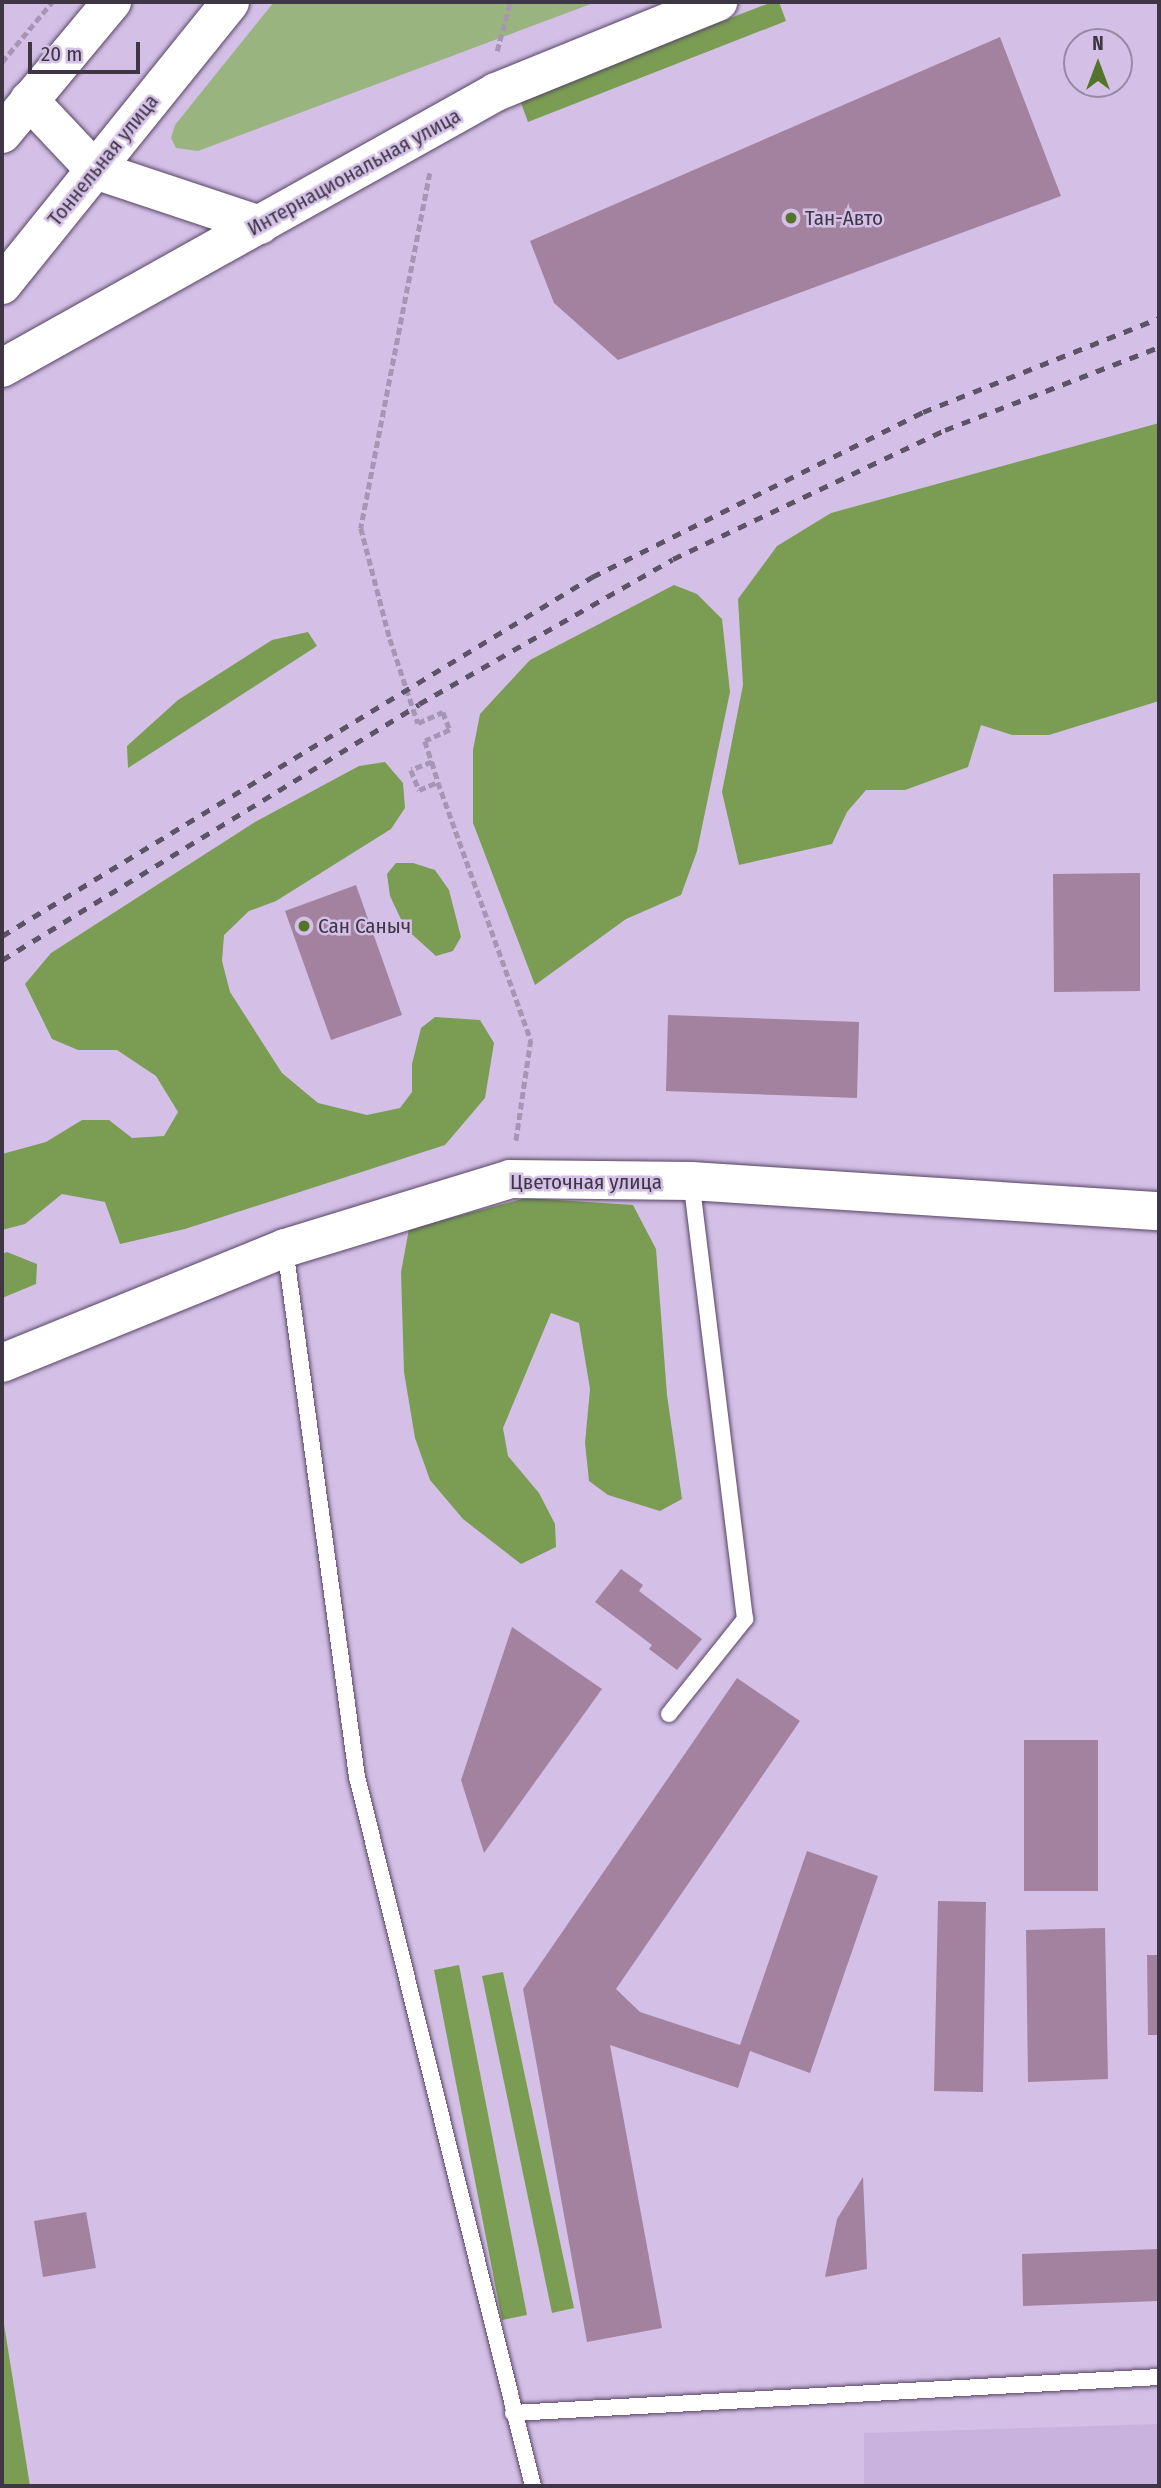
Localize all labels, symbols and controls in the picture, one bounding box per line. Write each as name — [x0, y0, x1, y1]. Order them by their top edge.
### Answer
scale bar — [32, 28, 144, 72]
north arrow — [1063, 28, 1133, 98]
text: N — [1092, 32, 1104, 55]
text: 20 m — [41, 41, 82, 67]
street label: Тоннельная улица — [42, 89, 164, 231]
street label: Интернациональная улица — [243, 103, 465, 241]
place label: Тан-Авто — [805, 205, 883, 231]
marker: Тан-Авто — [783, 210, 799, 226]
place label: Сан Саныч — [318, 913, 411, 939]
marker: Сан Саныч — [296, 918, 312, 934]
street label: Цветочная улица — [510, 1169, 662, 1195]

